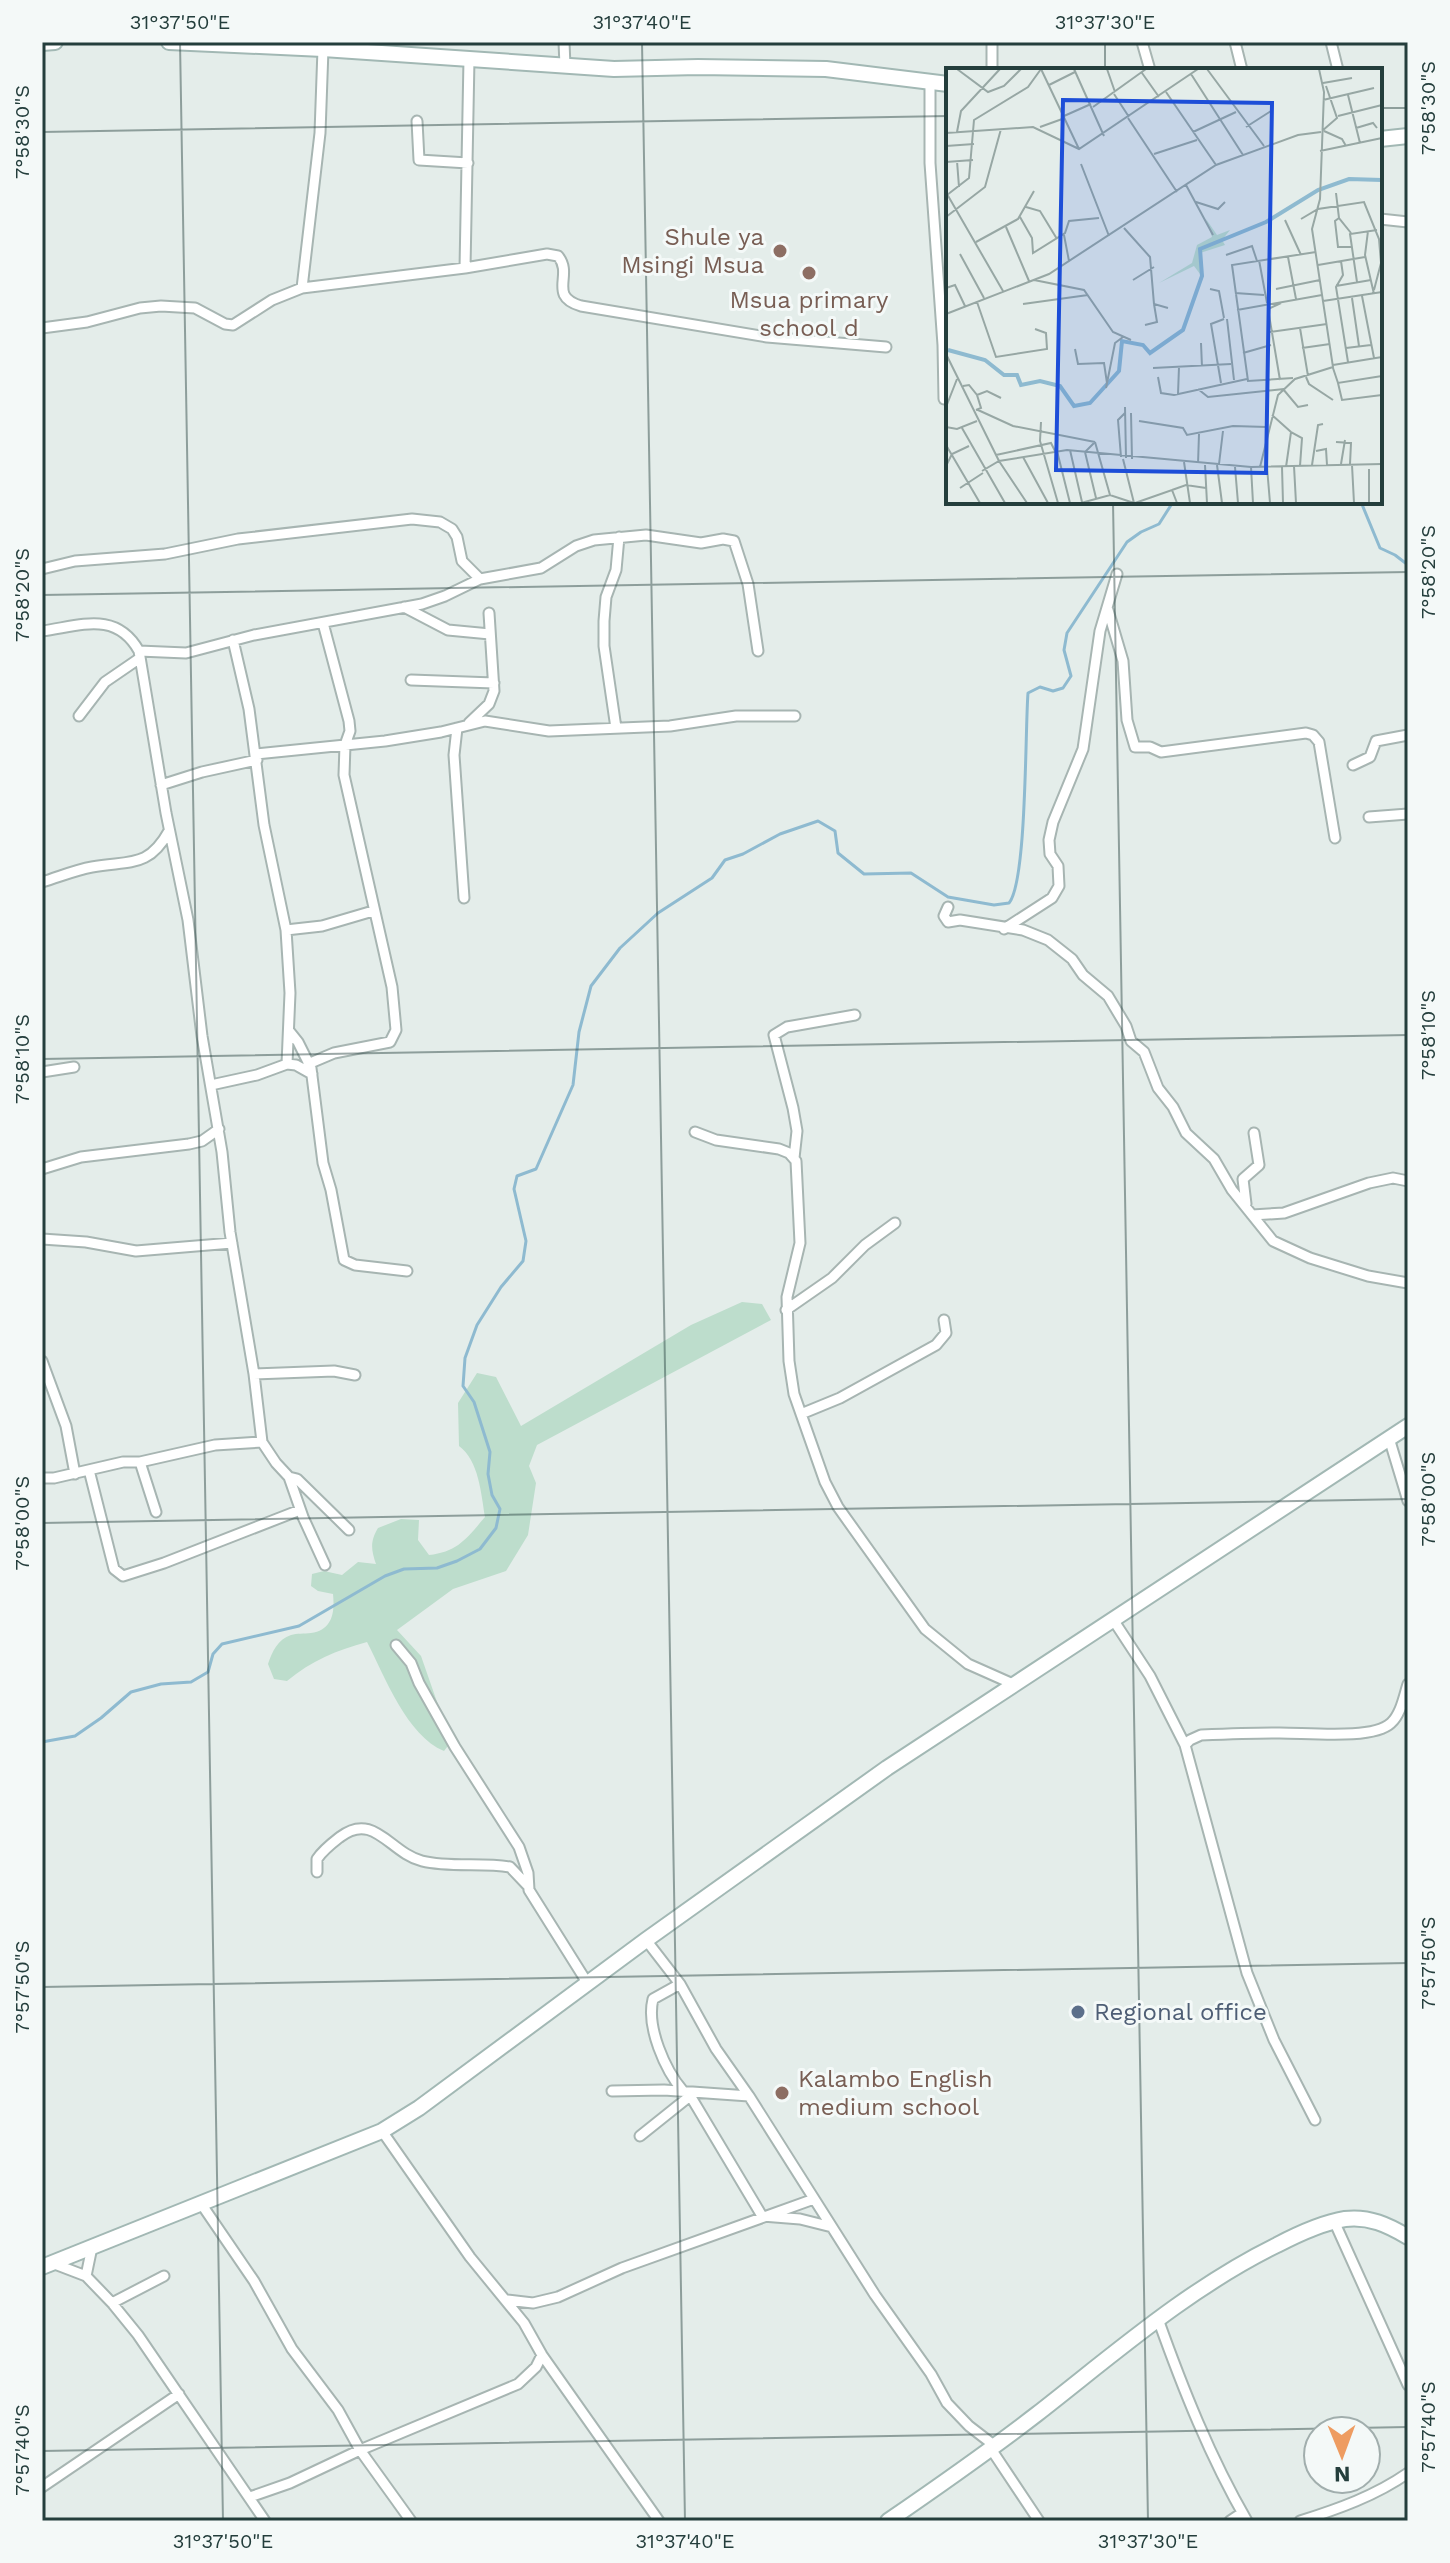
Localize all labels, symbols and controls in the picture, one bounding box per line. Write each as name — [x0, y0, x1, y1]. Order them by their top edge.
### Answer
text: 31°37'50"E — [130, 10, 230, 34]
text: 31°37'40"E — [592, 10, 692, 34]
text: 31°37'30"E — [1055, 10, 1155, 34]
text: 7°58'30"S — [1416, 61, 1440, 155]
inset map — [946, 68, 1382, 504]
text: 7°58'30"S — [10, 85, 34, 179]
place label: Shule ya Msingi Msua — [621, 223, 764, 279]
marker: Shule ya Msingi Msua — [771, 242, 789, 260]
marker: Msua primary school d — [800, 264, 818, 282]
place label: Msua primary school d — [730, 286, 889, 342]
text: 7°58'20"S — [1416, 525, 1440, 619]
text: 7°58'20"S — [10, 548, 34, 642]
text: 7°58'10"S — [1416, 990, 1440, 1080]
text: 7°58'10"S — [10, 1014, 34, 1104]
text: 7°58'00"S — [1416, 1452, 1440, 1546]
text: 7°58'00"S — [10, 1476, 34, 1570]
text: 7°57'50"S — [1416, 1917, 1440, 2009]
text: 7°57'50"S — [10, 1941, 34, 2033]
place label: Regional office — [1094, 1998, 1267, 2026]
marker: Regional office — [1069, 2003, 1087, 2021]
place label: Kalambo English medium school — [798, 2065, 993, 2121]
marker: Kalambo English medium school — [773, 2084, 791, 2102]
text: 7°57'40"S — [1416, 2381, 1440, 2473]
text: 7°57'40"S — [10, 2404, 34, 2496]
north arrow — [1302, 2415, 1382, 2495]
text: N — [1334, 2462, 1351, 2487]
text: 31°37'50"E — [173, 2529, 273, 2553]
text: 31°37'40"E — [635, 2529, 735, 2553]
text: 31°37'30"E — [1098, 2529, 1198, 2553]

